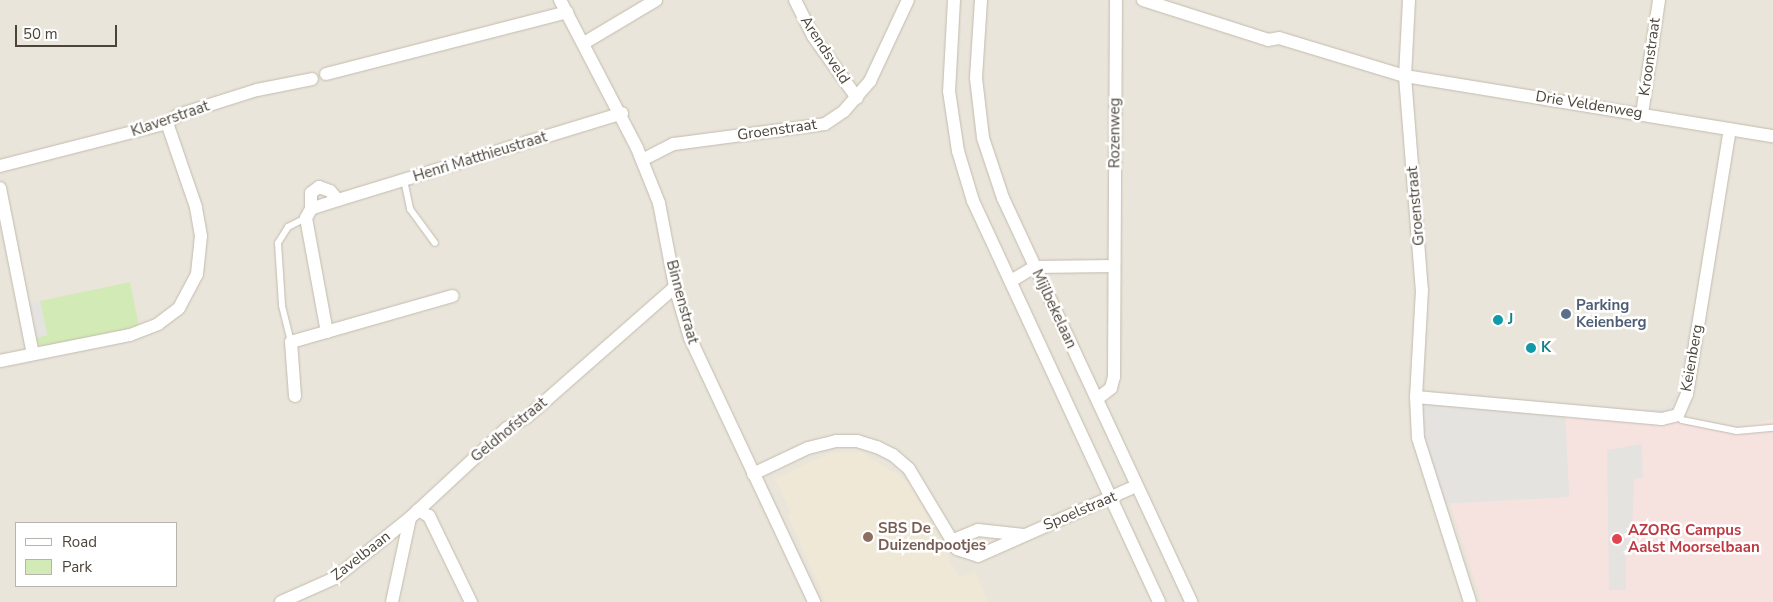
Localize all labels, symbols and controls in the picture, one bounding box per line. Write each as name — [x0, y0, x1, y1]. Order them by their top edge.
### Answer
street label: Arendsveld — [796, 13, 854, 87]
scale bar — [18, 15, 120, 47]
street label: Kroonstraat — [1636, 17, 1664, 97]
text: 50 m — [23, 24, 58, 44]
street label: Drie Veldenweg — [1534, 88, 1644, 122]
street label: Klaverstraat — [129, 97, 211, 141]
street label: Rozenweg — [1106, 98, 1124, 168]
street label: Groenstraat — [736, 116, 818, 144]
street label: Henri Matthieustraat — [411, 128, 549, 186]
street label: Groenstraat — [1404, 165, 1428, 247]
street label: Binnenstraat — [662, 258, 702, 346]
street label: Mijlbekelaan — [1028, 267, 1080, 351]
place label: Parking Keienberg — [1576, 296, 1647, 331]
marker: Parking Keienberg — [1560, 308, 1572, 320]
place label: J — [1508, 311, 1513, 329]
marker: J — [1492, 314, 1504, 326]
street label: Keienberg — [1677, 323, 1707, 393]
place label: K — [1541, 339, 1551, 357]
marker: K — [1525, 342, 1537, 354]
street label: Geldhofstraat — [467, 394, 551, 466]
street label: Spoelstraat — [1041, 488, 1119, 534]
place label: SBS De Duizendpootjes — [878, 519, 986, 554]
place label: AZORG Campus Aalst Moorselbaan — [1628, 521, 1760, 556]
legend — [15, 522, 178, 587]
street label: Zavelbaan — [328, 527, 394, 585]
marker: SBS De Duizendpootjes — [862, 531, 874, 543]
text: Road — [62, 532, 97, 552]
marker: AZORG Campus Aalst Moorselbaan — [1610, 532, 1624, 546]
text: Park — [62, 557, 92, 577]

